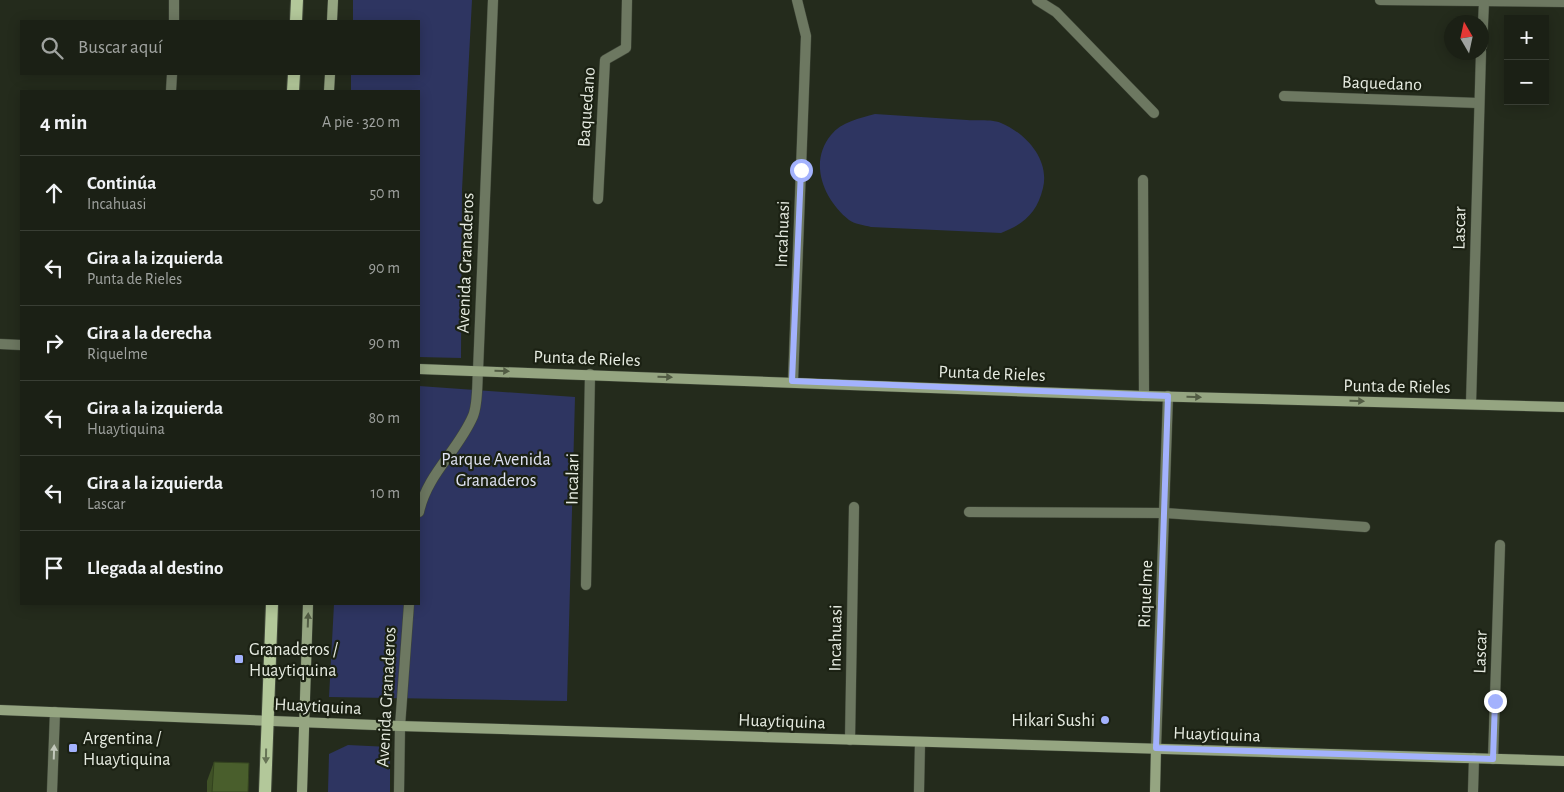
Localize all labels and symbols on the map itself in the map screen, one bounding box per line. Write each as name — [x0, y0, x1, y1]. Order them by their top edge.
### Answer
north arrow — [1444, 15, 1489, 60]
street label: Baquedano — [575, 66, 599, 148]
street label: Baquedano — [1342, 74, 1423, 94]
route start — [790, 159, 813, 182]
street label: Avenida Granaderos — [455, 192, 477, 334]
street label: Incahuasi — [773, 200, 793, 268]
street label: Lascar — [1451, 206, 1469, 250]
street label: Punta de Rieles — [533, 348, 641, 370]
street label: Punta de Rieles — [938, 363, 1046, 385]
one-way arrow — [495, 368, 511, 376]
one-way arrow — [657, 373, 673, 381]
street label: Punta de Rieles — [1343, 377, 1451, 397]
one-way arrow — [1187, 393, 1203, 401]
one-way arrow — [1349, 397, 1365, 405]
park label: Parque Avenida Granaderos — [441, 451, 551, 490]
street label: Incalari — [564, 453, 582, 505]
street label: Riquelme — [1136, 560, 1156, 628]
street label: Incahuasi — [826, 604, 846, 672]
one-way arrow — [304, 612, 312, 628]
street label: Avenida Granaderos — [374, 626, 400, 768]
street label: Lascar — [1471, 630, 1491, 674]
place label: Granaderos / Huaytiquina — [249, 641, 339, 680]
marker: Granaderos / Huaytiquina — [233, 653, 245, 665]
route end — [1484, 690, 1507, 713]
street label: Huaytiquina — [274, 696, 362, 718]
street label: Huaytiquina — [738, 711, 826, 733]
place label: Hikari Sushi — [1011, 712, 1095, 730]
marker: Hikari Sushi — [1099, 714, 1111, 726]
street label: Huaytiquina — [1173, 724, 1261, 746]
place label: Argentina / Huaytiquina — [83, 730, 171, 769]
marker: Argentina / Huaytiquina — [67, 742, 79, 754]
one-way arrow — [50, 744, 58, 760]
one-way arrow — [262, 748, 270, 764]

